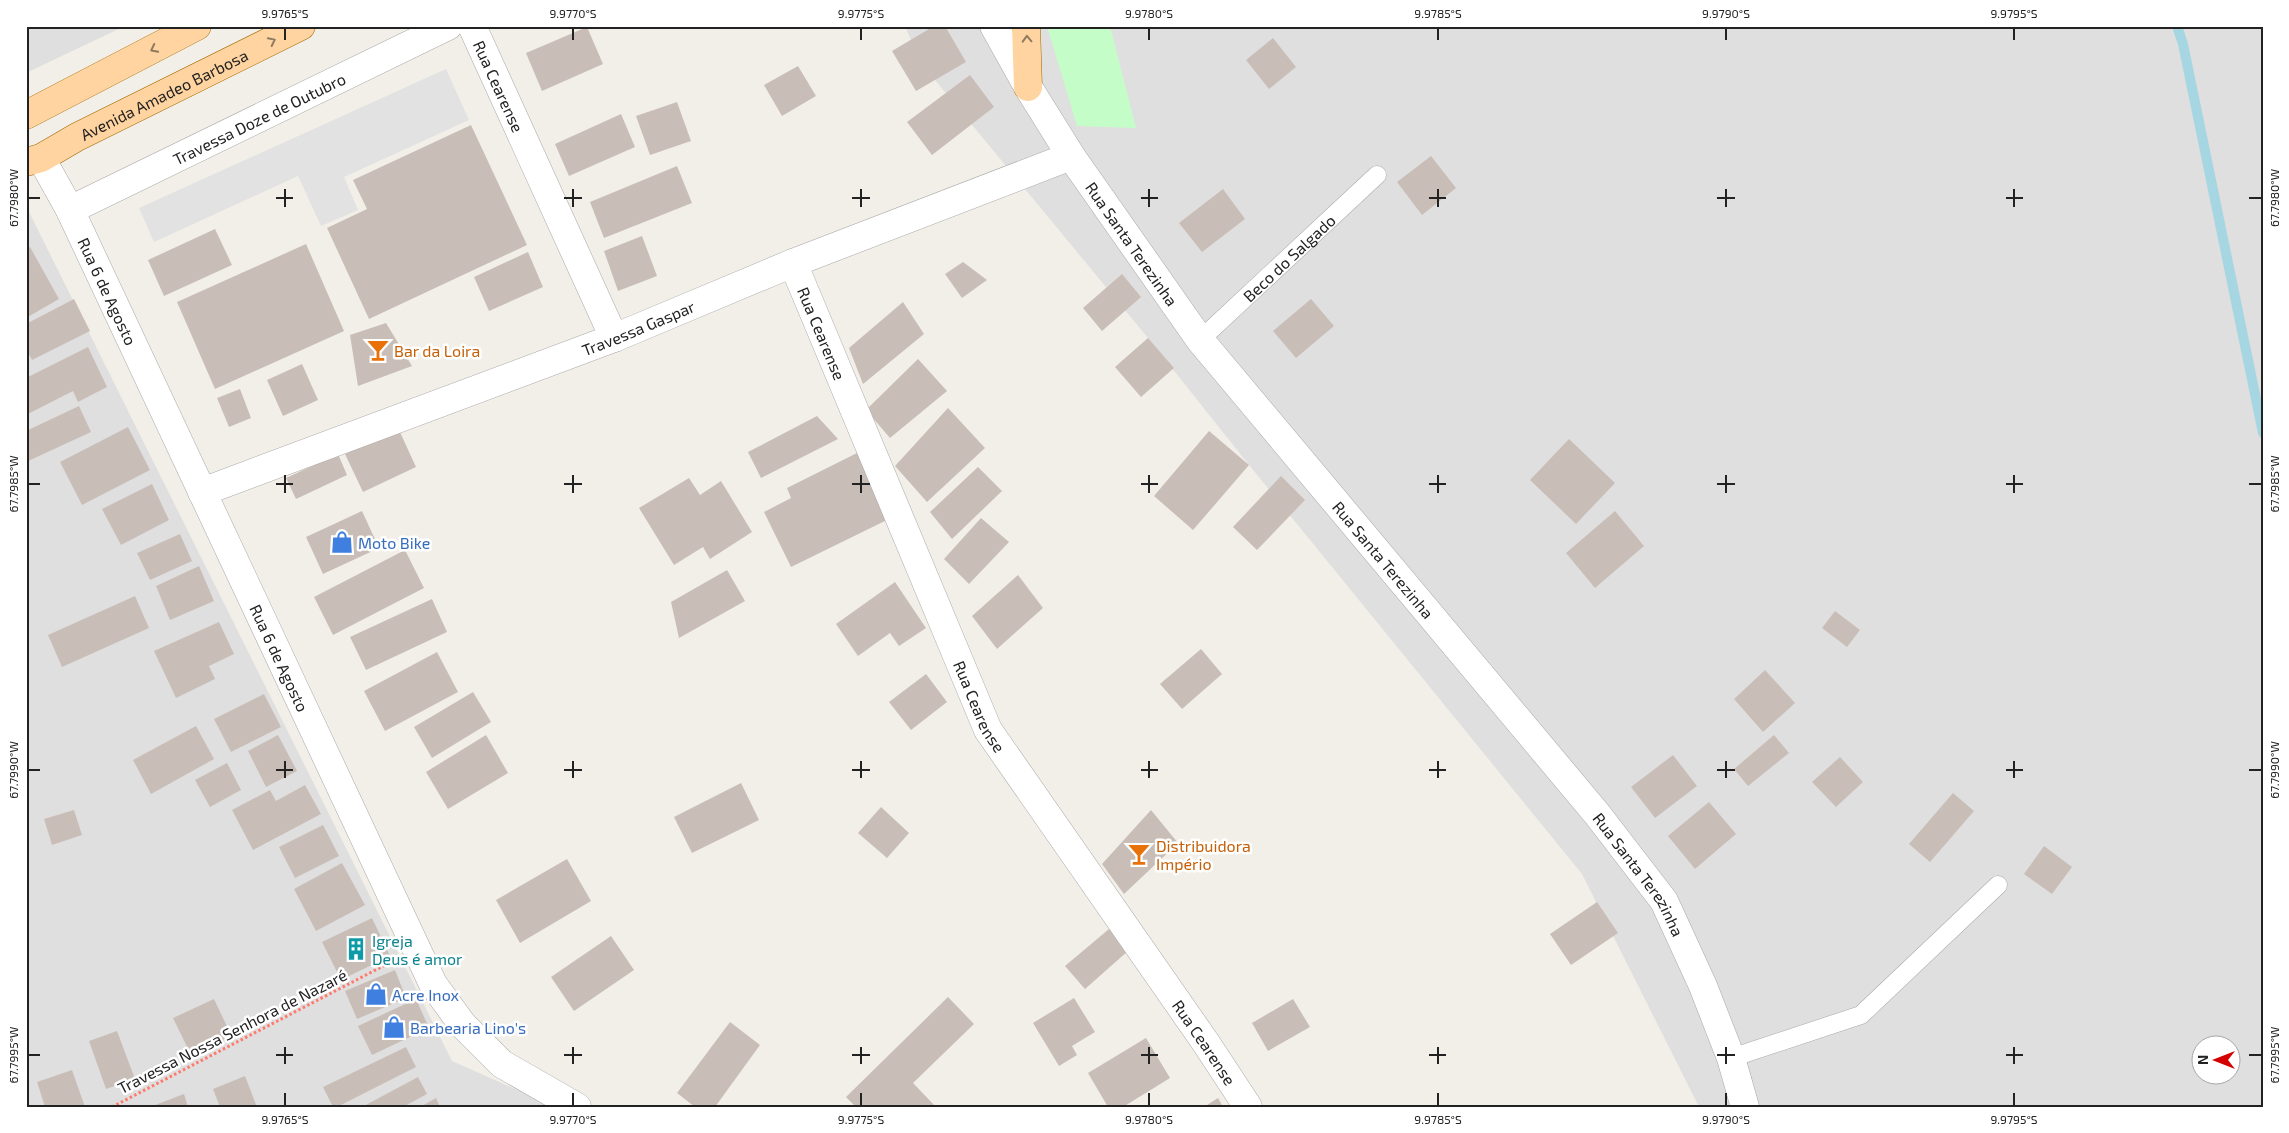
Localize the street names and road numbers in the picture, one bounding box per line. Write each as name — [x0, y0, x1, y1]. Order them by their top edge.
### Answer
street label: Rua Cearense — [470, 37, 528, 135]
street label: Avenida Amadeo Barbosa — [77, 45, 251, 144]
street label: Travessa Doze de Outubro — [169, 68, 348, 168]
street label: Rua Santa Terezinha — [1082, 178, 1182, 309]
street label: Beco do Salgado — [1238, 210, 1339, 305]
street label: Rua 6 de Agosto — [75, 234, 141, 348]
street label: Rua Cearense — [794, 284, 850, 382]
street label: Travessa Gaspar — [579, 296, 698, 359]
street label: Rua Santa Terezinha — [1329, 497, 1438, 622]
street label: Rua 6 de Agosto — [247, 601, 313, 714]
street label: Rua Cearense — [951, 658, 1010, 755]
street label: Rua Santa Terezinha — [1590, 808, 1688, 939]
street label: Travessa Nossa Senhora de Nazaré — [114, 965, 350, 1097]
street label: Rua Cearense — [1169, 996, 1240, 1088]

